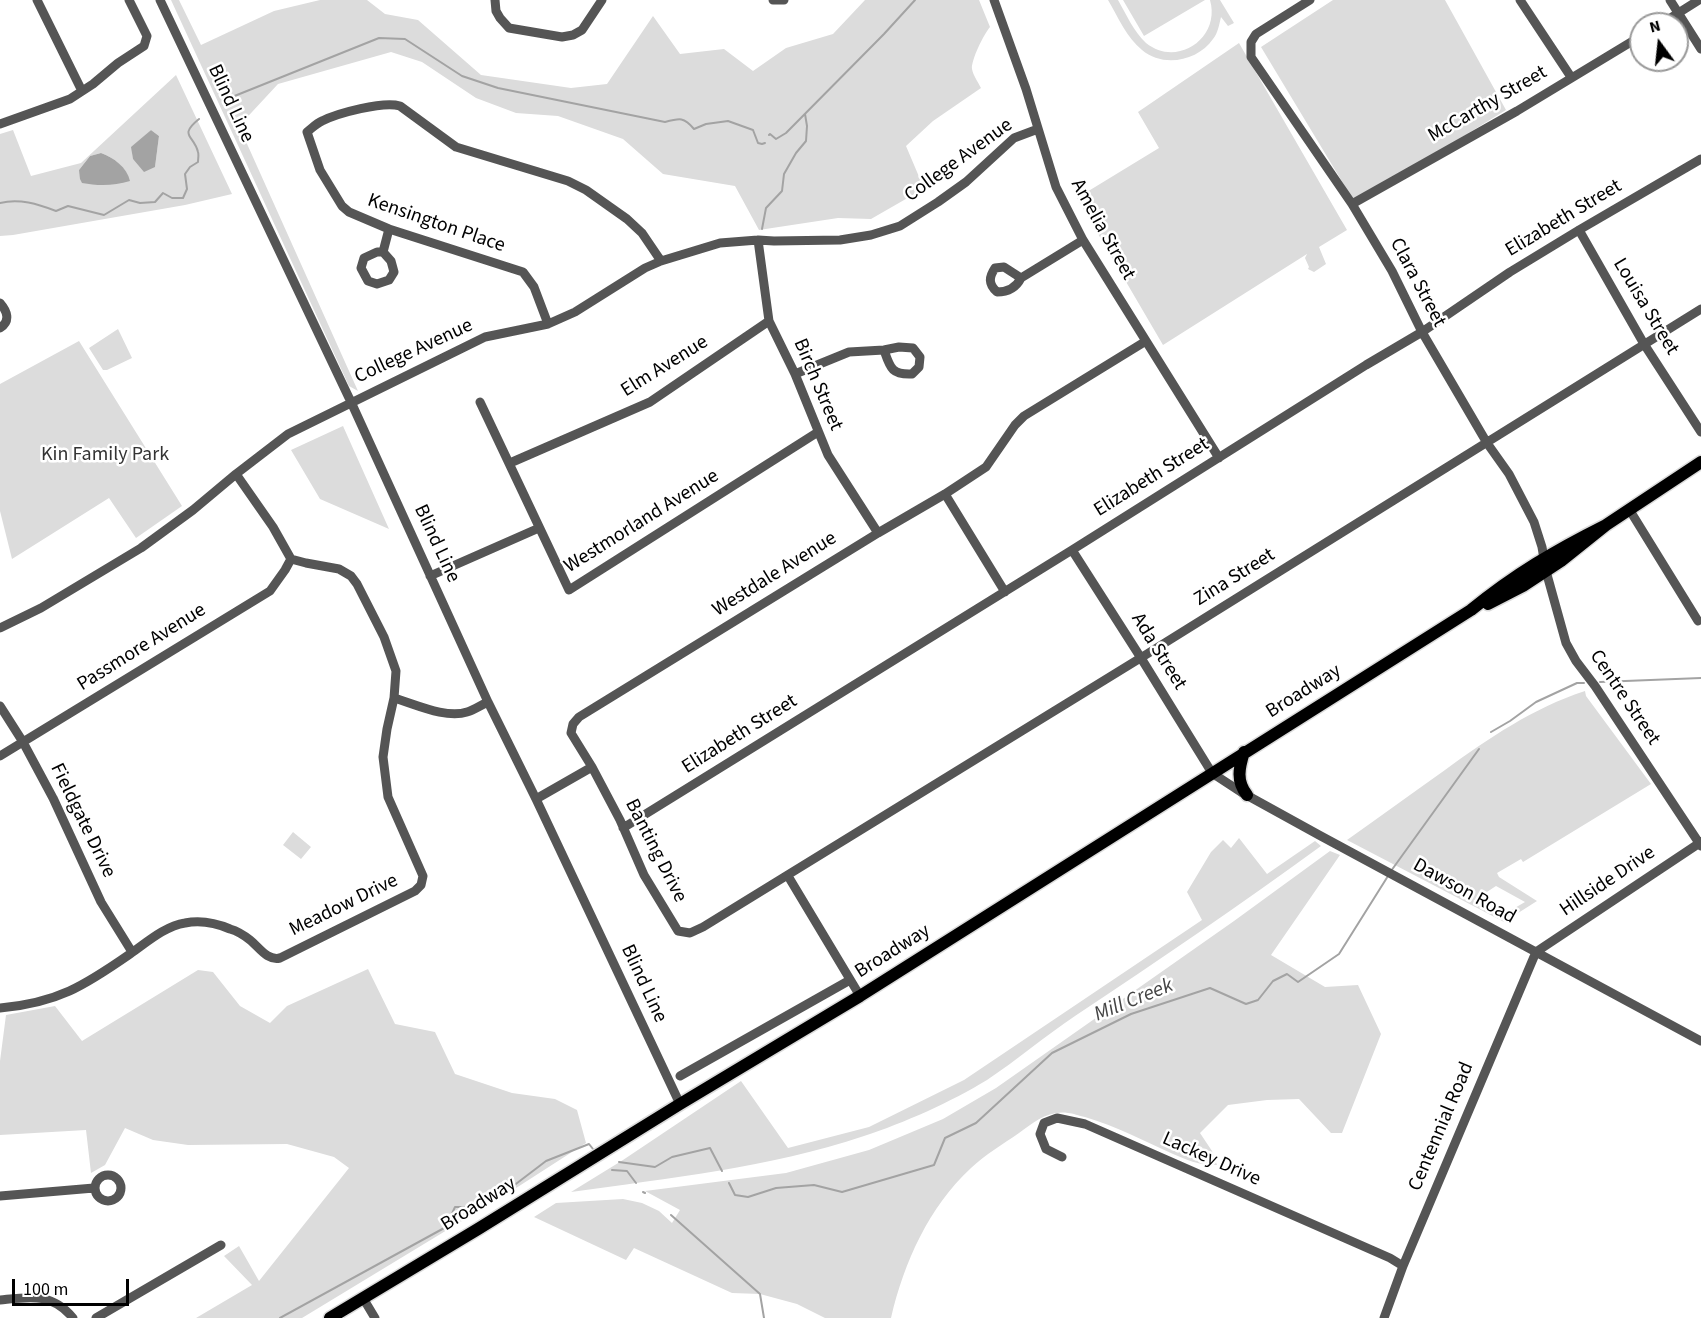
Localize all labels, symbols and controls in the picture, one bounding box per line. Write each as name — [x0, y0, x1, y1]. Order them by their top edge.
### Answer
north arrow — [1629, 12, 1689, 72]
text: N — [1647, 15, 1663, 39]
street label: Blind Line — [202, 61, 258, 147]
street label: McCarthy Street — [1424, 61, 1552, 149]
street label: College Avenue — [900, 114, 1018, 208]
street label: Amelia Street — [1064, 175, 1140, 285]
street label: Elizabeth Street — [1502, 175, 1626, 263]
street label: Kensington Place — [364, 189, 508, 259]
street label: Clara Street — [1384, 234, 1450, 332]
street label: Louisa Street — [1607, 254, 1683, 360]
street label: College Avenue — [351, 314, 477, 390]
street label: Elm Avenue — [617, 331, 713, 403]
street label: Birch Street — [787, 335, 847, 435]
street label: Elizabeth Street — [1090, 433, 1214, 523]
park label: Kin Family Park — [41, 444, 169, 468]
street label: Westmorland Avenue — [560, 465, 724, 579]
street label: Blind Line — [408, 501, 464, 587]
street label: Westdale Avenue — [708, 527, 842, 623]
street label: Zina Street — [1190, 544, 1280, 612]
street label: Passmore Avenue — [73, 599, 211, 697]
street label: Ada Street — [1125, 609, 1191, 695]
street label: Centre Street — [1583, 646, 1665, 750]
street label: Broadway — [1262, 660, 1346, 724]
street label: Elizabeth Street — [678, 690, 802, 780]
street label: Fieldgate Drive — [44, 760, 120, 882]
street label: Banting Drive — [619, 795, 691, 907]
street label: Hillside Drive — [1556, 841, 1660, 923]
street label: Dawson Road — [1408, 854, 1520, 930]
street label: Meadow Drive — [286, 869, 402, 943]
street label: Broadway — [851, 920, 935, 984]
street label: Blind Line — [615, 941, 671, 1027]
water label: Mill Creek — [1091, 974, 1177, 1028]
street label: Centennial Road — [1404, 1059, 1480, 1195]
street label: Lackey Drive — [1158, 1128, 1264, 1192]
street label: Broadway — [437, 1173, 521, 1237]
scale bar — [15, 1267, 132, 1305]
text: 100 m — [23, 1277, 68, 1302]

